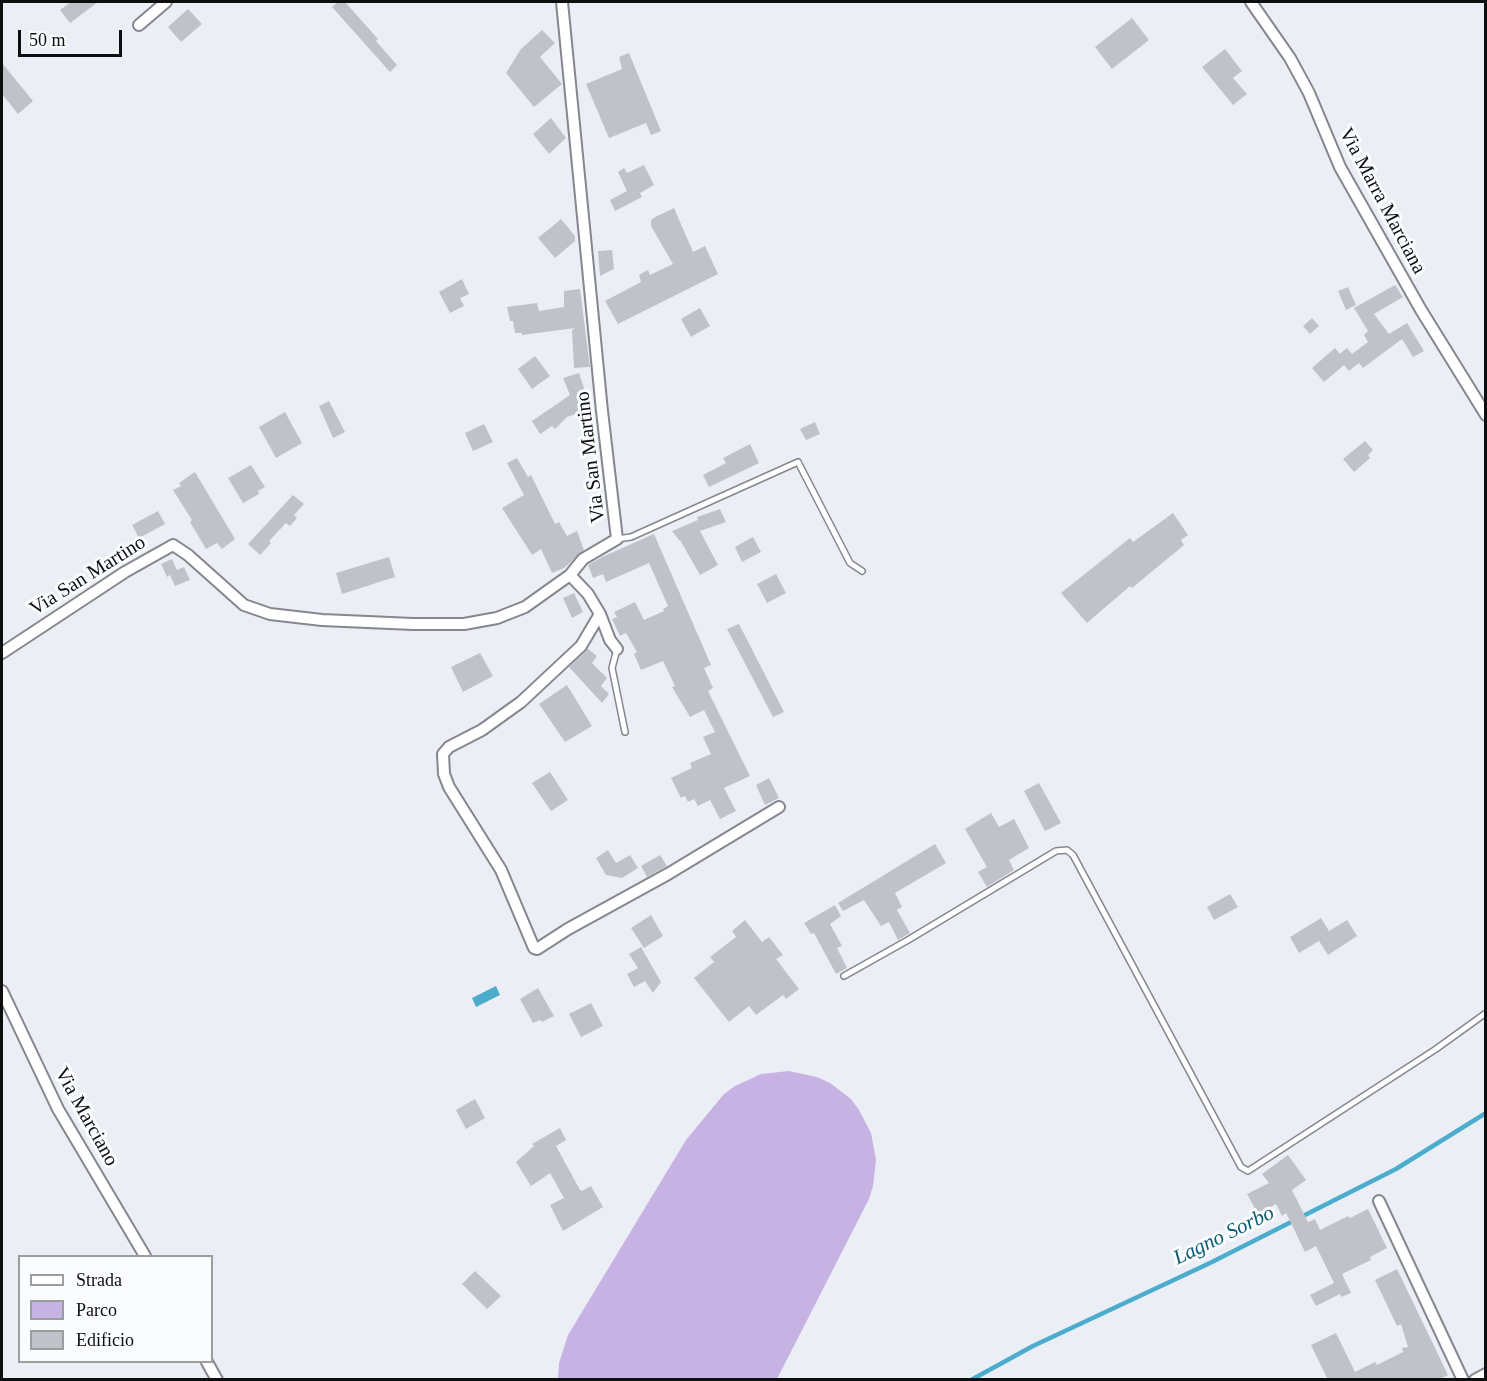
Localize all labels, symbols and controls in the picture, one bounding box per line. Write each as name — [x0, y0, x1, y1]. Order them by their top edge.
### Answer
scale bar — [21, 18, 124, 56]
text: 50 m — [29, 30, 66, 50]
street label: Via Marra Marciana — [1333, 124, 1431, 278]
street label: Via San Martino — [571, 390, 611, 524]
street label: Via San Martino — [26, 531, 150, 621]
street label: Via Marciano — [49, 1063, 123, 1171]
water label: Lagno Sorbo — [1169, 1201, 1279, 1271]
legend — [18, 1255, 213, 1363]
text: Strada — [76, 1270, 122, 1290]
text: Parco — [76, 1300, 117, 1320]
text: Edificio — [76, 1330, 134, 1350]

